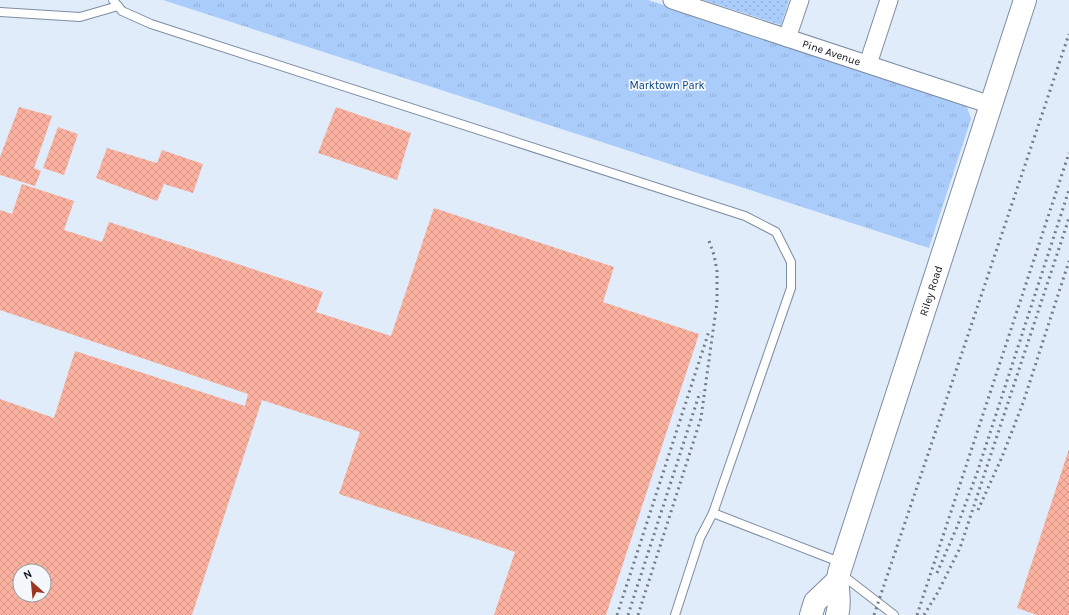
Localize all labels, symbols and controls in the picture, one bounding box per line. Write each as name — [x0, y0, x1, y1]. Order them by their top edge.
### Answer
street label: Pine Avenue — [801, 37, 863, 68]
park label: Marktown Park — [629, 79, 705, 92]
street label: Riley Road — [916, 264, 945, 318]
north arrow — [12, 563, 52, 603]
text: N — [21, 567, 34, 582]

